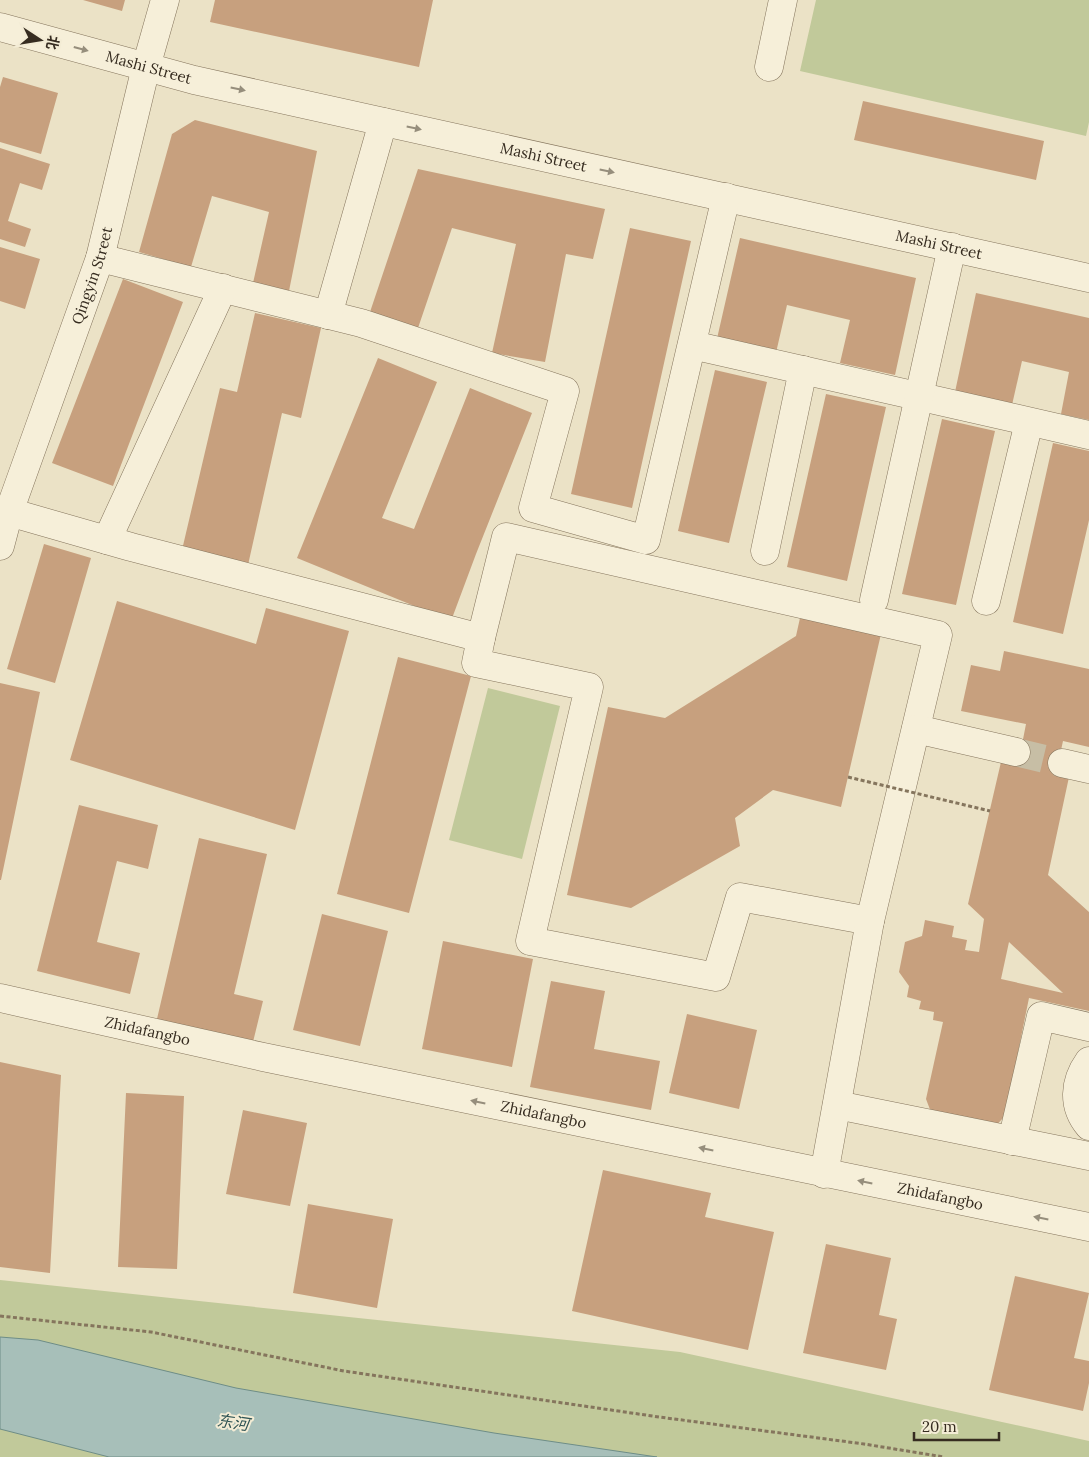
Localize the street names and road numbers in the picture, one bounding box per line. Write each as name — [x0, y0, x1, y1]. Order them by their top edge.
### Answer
street label: Mashi Street — [104, 46, 194, 88]
street label: Mashi Street — [498, 138, 589, 176]
street label: Qingyin Street — [67, 225, 116, 327]
street label: Mashi Street — [894, 225, 984, 263]
street label: Zhidafangbo — [103, 1012, 192, 1049]
street label: Zhidafangbo — [499, 1096, 589, 1132]
street label: Zhidafangbo — [896, 1178, 985, 1214]

